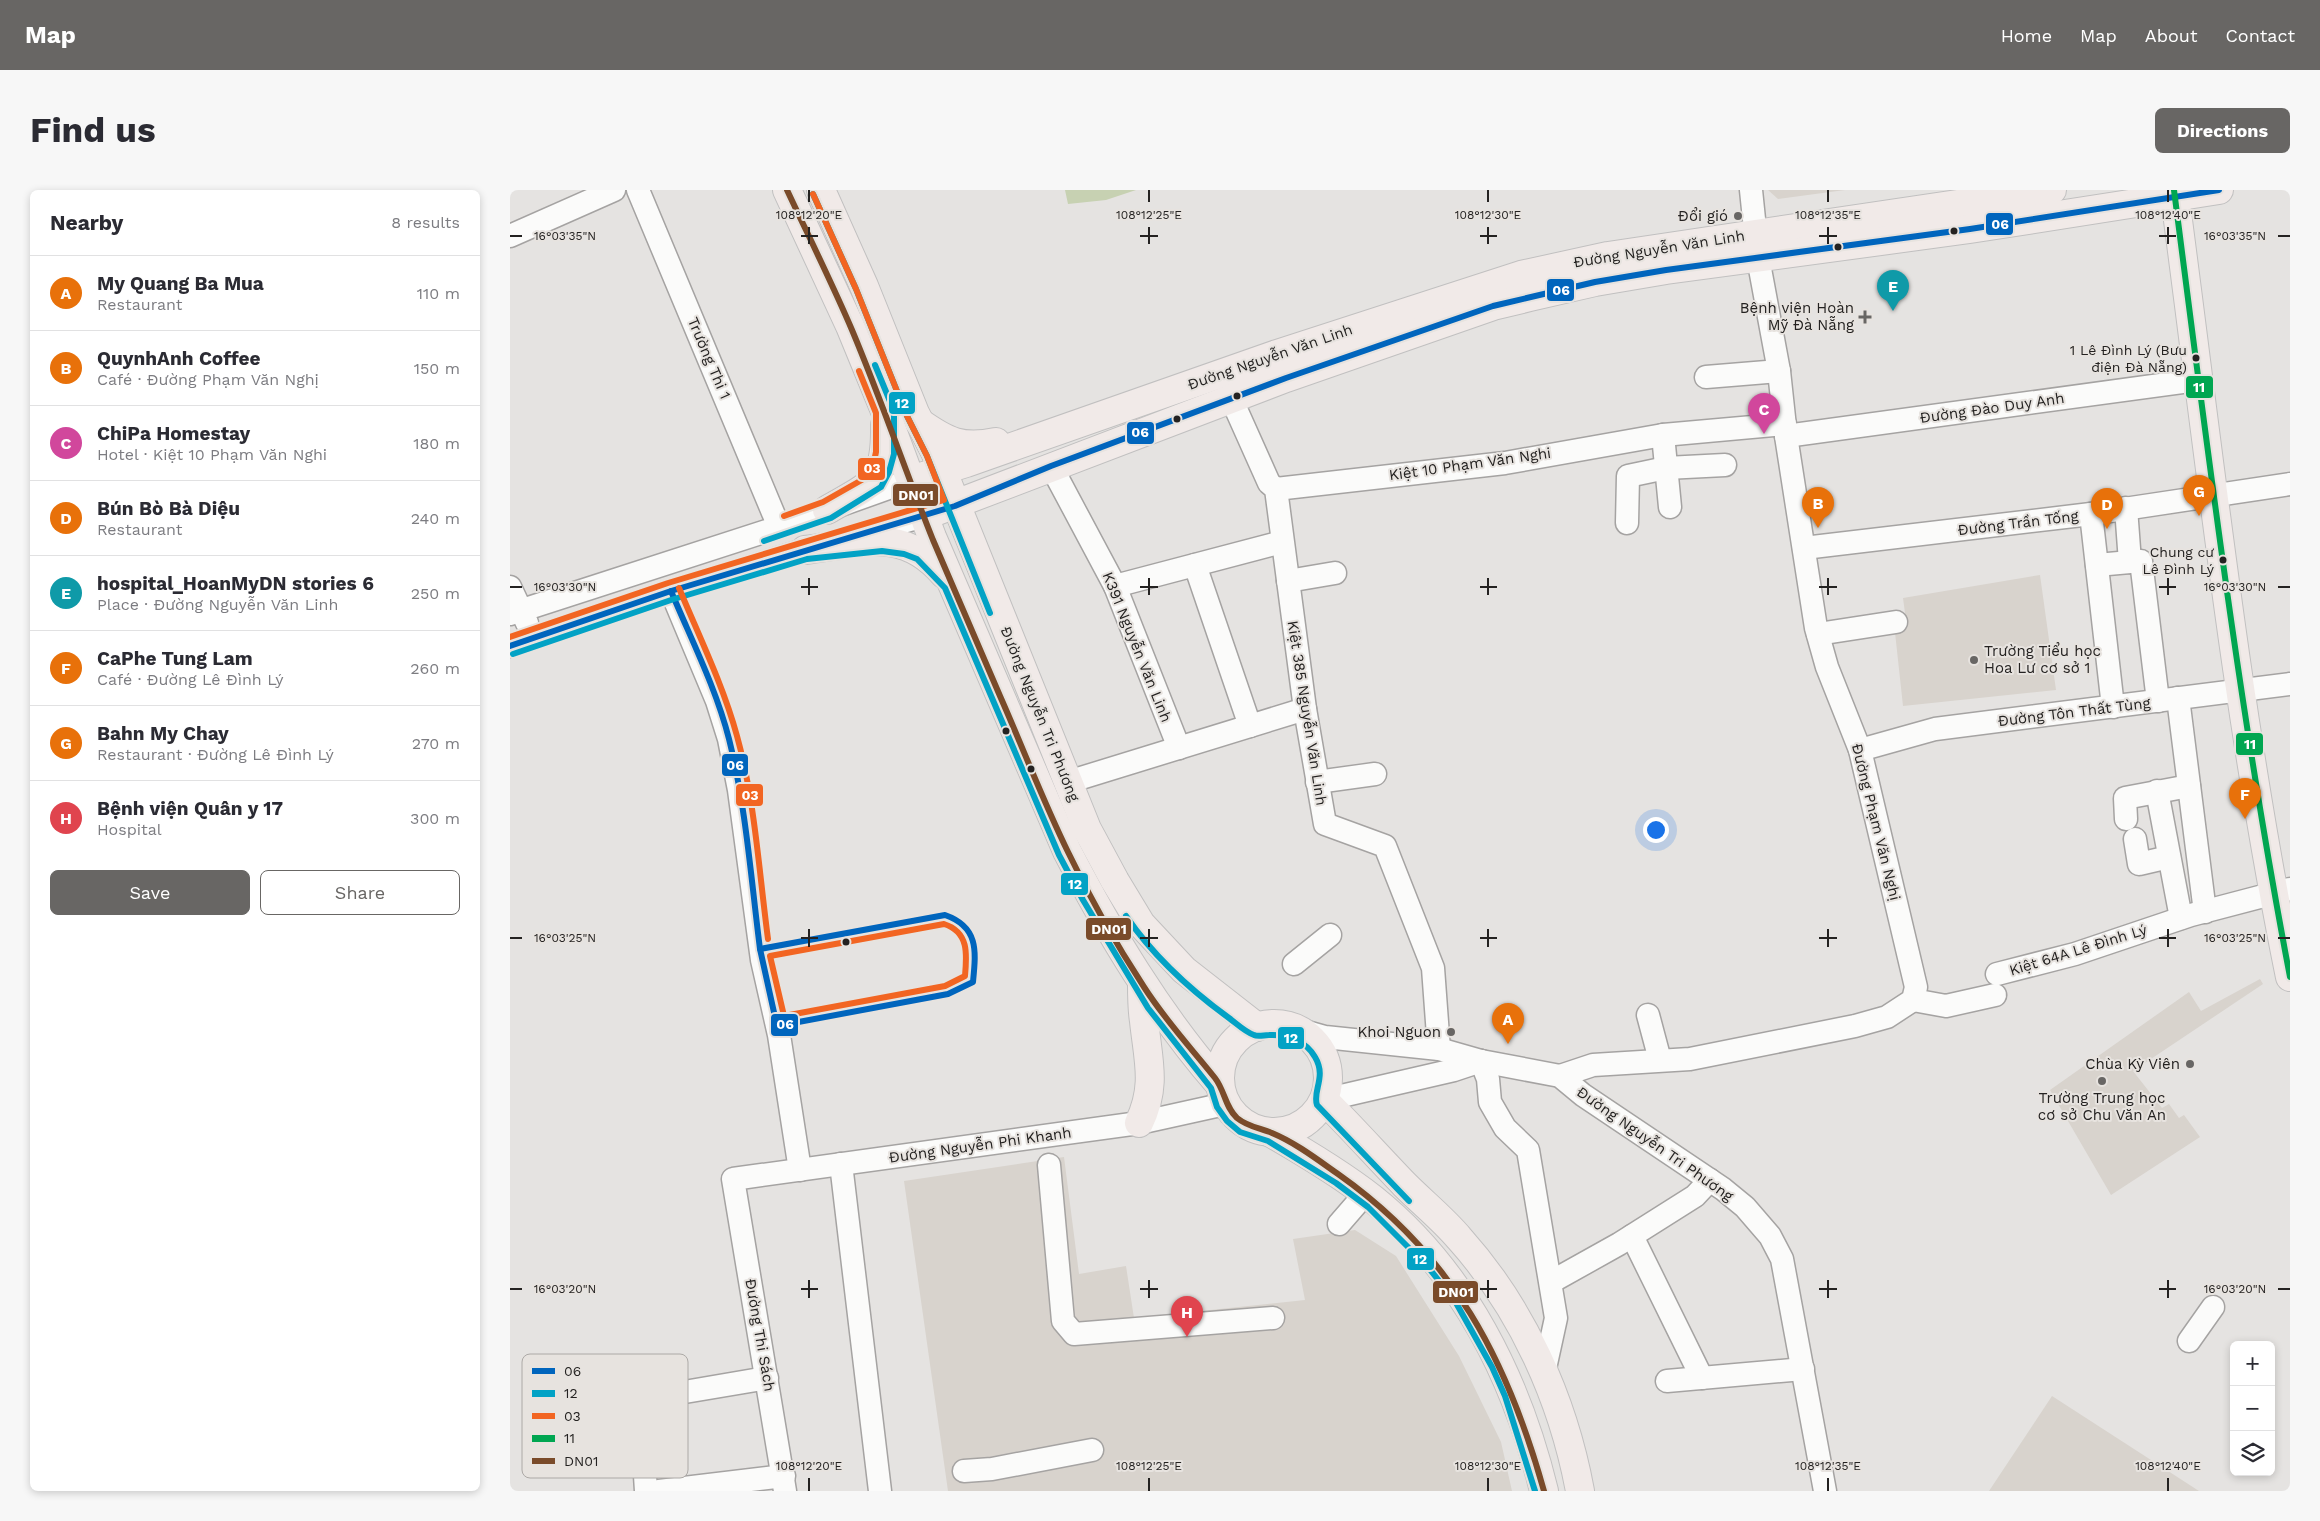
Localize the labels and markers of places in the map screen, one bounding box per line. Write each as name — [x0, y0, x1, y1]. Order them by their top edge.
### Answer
place label: Đổi gió — [1678, 207, 1728, 225]
marker: Đổi gió — [1732, 210, 1744, 222]
unlabelled marker — [1949, 226, 1959, 236]
unlabelled marker — [1833, 242, 1843, 252]
pin: E — [1877, 270, 1909, 311]
place label: Bệnh viện Hoàn Mỹ Đà Nẵng — [1740, 299, 1854, 334]
marker: Bệnh viện Hoàn Mỹ Đà Nẵng — [1858, 310, 1872, 324]
place label: 1 Lê Đình Lý (Bưu điện Đà Nẵng) — [2070, 342, 2187, 375]
marker: 1 Lê Đình Lý (Bưu điện Đà Nẵng) — [2191, 353, 2201, 363]
unlabelled marker — [1232, 391, 1242, 401]
pin: C — [1748, 393, 1780, 434]
unlabelled marker — [1172, 414, 1182, 424]
pin: G — [2183, 475, 2215, 516]
pin: B — [1802, 487, 1834, 528]
pin: D — [2091, 488, 2123, 529]
place label: Chung cư Lê Đình Lý — [2143, 544, 2215, 577]
marker: Chung cư Lê Đình Lý — [2218, 555, 2228, 565]
place label: Trường Tiểu học Hoa Lư cơ sở 1 — [1984, 642, 2101, 677]
marker: Trường Tiểu học Hoa Lư cơ sở 1 — [1968, 654, 1980, 666]
unlabelled marker — [1001, 726, 1011, 736]
unlabelled marker — [1026, 764, 1036, 774]
pin: F — [2229, 778, 2261, 819]
unlabelled marker — [841, 937, 851, 947]
pin: A — [1492, 1003, 1524, 1044]
place label: Khoi Nguon — [1357, 1023, 1441, 1041]
marker: Khoi Nguon — [1445, 1026, 1457, 1038]
place label: Chùa Kỳ Viên — [2085, 1055, 2180, 1073]
marker: Chùa Kỳ Viên — [2184, 1058, 2196, 1070]
marker: Trường Trung học cơ sở Chu Văn An — [2096, 1075, 2108, 1087]
place label: Trường Trung học cơ sở Chu Văn An — [2038, 1089, 2166, 1124]
pin: H — [1171, 1296, 1203, 1337]

